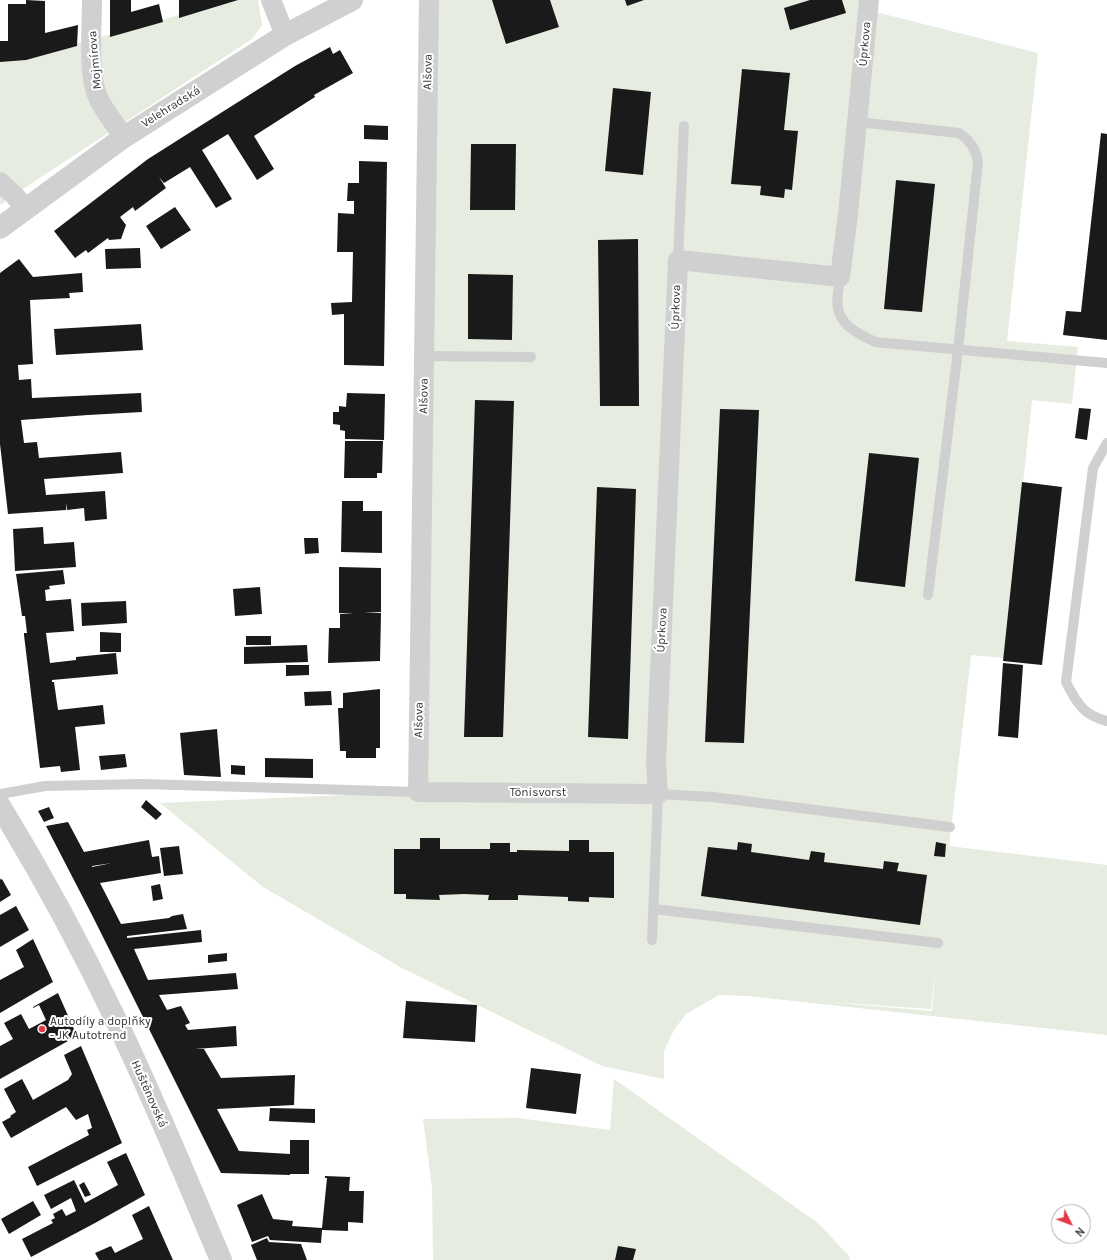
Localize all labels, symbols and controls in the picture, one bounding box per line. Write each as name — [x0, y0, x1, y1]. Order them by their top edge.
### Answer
street label: Úprkova — [856, 21, 874, 67]
street label: Mojmírova — [85, 30, 105, 90]
street label: Alšova — [420, 54, 436, 90]
street label: Velehradská — [139, 83, 203, 131]
street label: Úprkova — [668, 284, 684, 330]
street label: Alšova — [416, 378, 432, 414]
street label: Úprkova — [654, 607, 670, 653]
street label: Alšova — [411, 702, 427, 738]
street label: Tönisvorst — [510, 786, 566, 800]
place label: Autodíly a doplňky - JK Autotrend — [50, 1015, 151, 1043]
marker: Autodíly a doplňky - JK Autotrend — [37, 1024, 47, 1034]
street label: Huštěnovská — [128, 1058, 170, 1130]
north arrow — [1051, 1204, 1091, 1244]
text: N — [1072, 1224, 1087, 1239]

